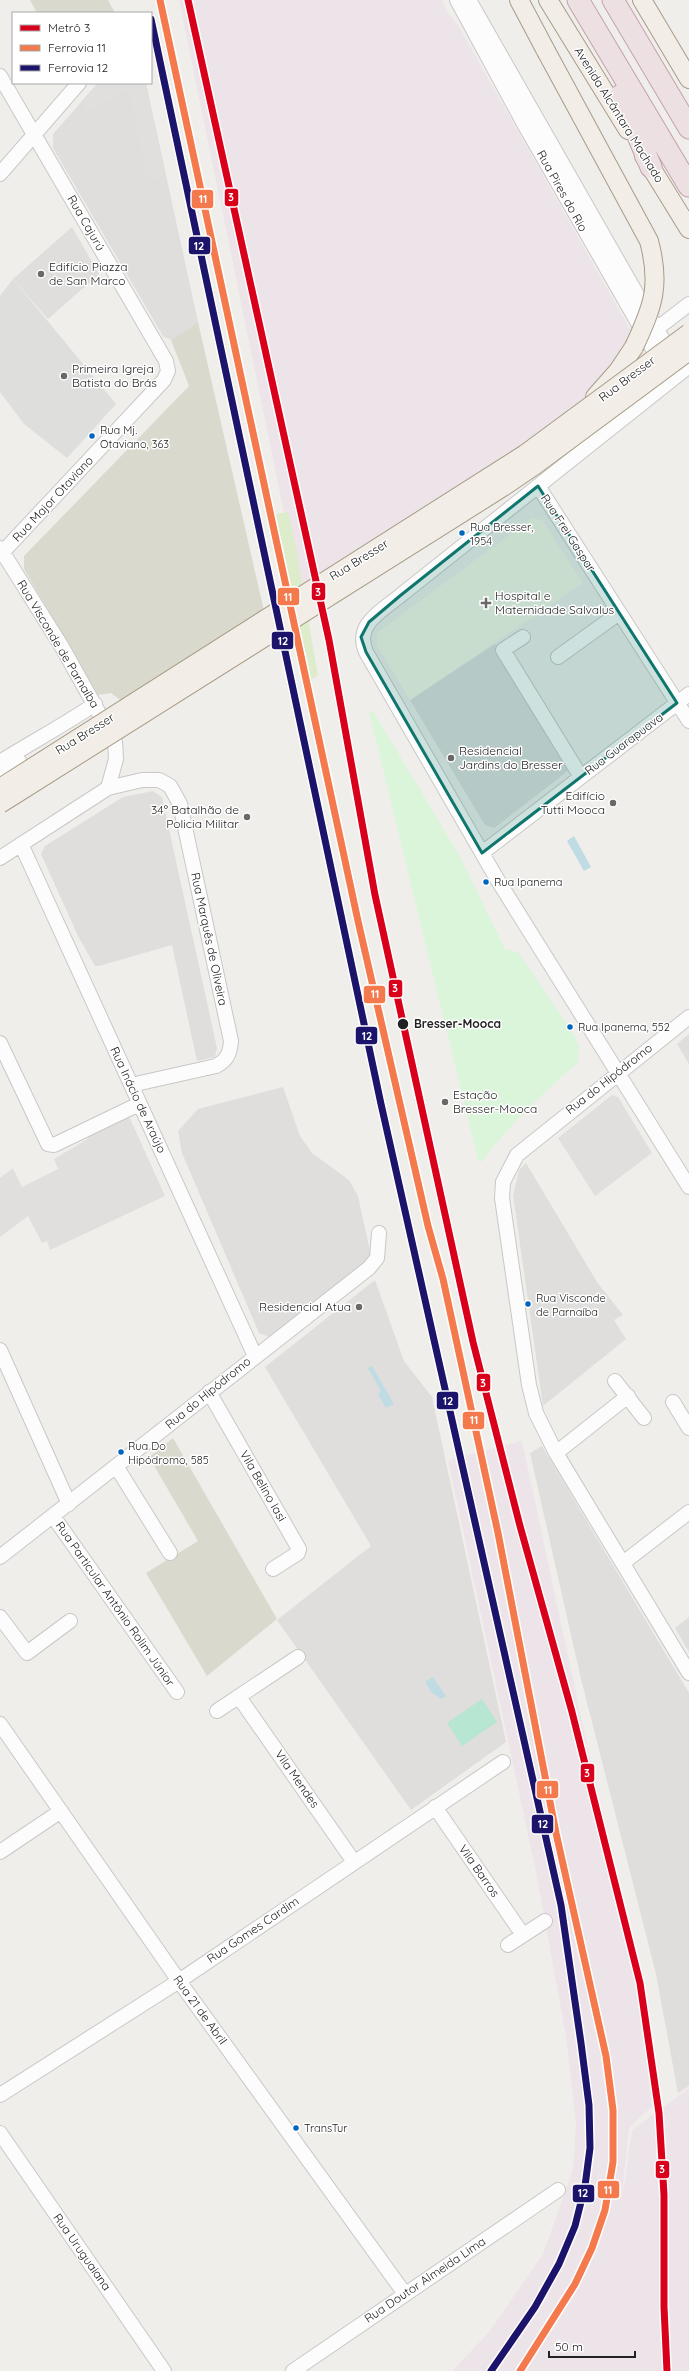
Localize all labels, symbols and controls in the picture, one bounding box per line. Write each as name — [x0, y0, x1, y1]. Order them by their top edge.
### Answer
legend — [12, 12, 152, 84]
text: Metrô 3 — [48, 20, 90, 35]
text: Ferrovia 11 — [48, 40, 106, 55]
street label: Avenida Alcântara Machado — [571, 44, 667, 185]
text: Ferrovia 12 — [48, 60, 108, 75]
street label: Rua Pires do Rio — [534, 147, 591, 234]
line badge: 3 — [224, 188, 239, 207]
line badge: 11 — [191, 189, 214, 209]
text: 3 — [228, 190, 234, 204]
street label: Rua Cajurú — [64, 192, 108, 253]
text: 11 — [199, 192, 207, 206]
line badge: 12 — [188, 236, 211, 255]
text: 12 — [194, 239, 204, 253]
place label: Edifício Piazza de San Marco — [49, 259, 128, 288]
marker: Edifício Piazza de San Marco — [36, 269, 46, 279]
street label: Rua Bresser — [595, 352, 658, 405]
place label: Primeira Igreja Batista do Brás — [72, 361, 157, 390]
marker: Primeira Igreja Batista do Brás — [59, 371, 69, 381]
place label: Rua Mj. Otaviano, 363 — [100, 423, 169, 451]
marker: Rua Mj. Otaviano, 363 — [87, 431, 97, 441]
street label: Rua Major Otaviano — [9, 453, 96, 545]
street label: Rua Frei Gaspar — [538, 491, 599, 575]
place label: Rua Bresser, 1954 — [470, 520, 533, 548]
marker: Rua Bresser, 1954 — [457, 528, 467, 538]
street label: Rua Bresser — [326, 535, 391, 584]
street label: Rua Visconde de Parnaíba — [14, 577, 103, 711]
line badge: 3 — [311, 582, 326, 601]
text: 3 — [315, 585, 321, 599]
line badge: 11 — [277, 587, 300, 606]
place label: Hospital e Maternidade Salvalus — [495, 588, 615, 617]
text: 11 — [284, 590, 292, 604]
marker: Hospital e Maternidade Salvalus — [480, 597, 492, 609]
line badge: 12 — [271, 631, 294, 650]
text: 12 — [278, 634, 288, 648]
street label: Rua Bresser — [52, 709, 117, 758]
street label: Rua Guarapuava — [582, 709, 666, 778]
place label: Residencial Jardins do Bresser — [459, 743, 563, 772]
marker: Residencial Jardins do Bresser — [446, 753, 456, 763]
place label: Edifício Tutti Mooca — [540, 788, 605, 817]
marker: Edifício Tutti Mooca — [608, 798, 618, 808]
place label: 34º Batalhão de Policia Militar — [151, 802, 239, 831]
marker: 34º Batalhão de Policia Militar — [242, 812, 252, 822]
street label: Rua Marquês de Oliveira — [188, 871, 231, 1007]
place label: Rua Ipanema — [494, 875, 563, 889]
marker: Rua Ipanema — [481, 877, 491, 887]
line badge: 3 — [388, 979, 403, 998]
text: 3 — [392, 981, 398, 995]
line badge: 11 — [363, 985, 386, 1004]
text: 11 — [371, 987, 379, 1001]
place label: Bresser-Mooca — [414, 1016, 501, 1031]
marker: Bresser-Mooca — [396, 1017, 410, 1031]
place label: Rua Ipanema, 552 — [578, 1020, 670, 1034]
marker: Rua Ipanema, 552 — [565, 1022, 575, 1032]
line badge: 12 — [355, 1026, 378, 1045]
text: 12 — [362, 1029, 372, 1043]
street label: Rua do Hipódromo — [562, 1040, 655, 1117]
street label: Rua Inácio de Araújo — [107, 1044, 170, 1155]
place label: Estação Bresser-Mooca — [453, 1087, 537, 1116]
marker: Estação Bresser-Mooca — [440, 1097, 450, 1107]
place label: Rua Visconde de Parnaíba — [536, 1291, 606, 1319]
place label: Residencial Atua — [259, 1299, 351, 1314]
marker: Rua Visconde de Parnaíba — [523, 1299, 533, 1309]
marker: Residencial Atua — [354, 1302, 364, 1312]
street label: Rua do Hipódromo — [162, 1353, 254, 1432]
line badge: 3 — [476, 1373, 491, 1392]
text: 3 — [480, 1376, 486, 1390]
line badge: 12 — [436, 1391, 459, 1410]
text: 12 — [443, 1394, 453, 1408]
line badge: 11 — [462, 1411, 485, 1430]
text: 11 — [470, 1413, 478, 1427]
place label: Rua Do Hipódromo, 585 — [128, 1439, 209, 1467]
marker: Rua Do Hipódromo, 585 — [116, 1447, 126, 1457]
street label: Vila Belino Iasi — [237, 1447, 290, 1524]
street label: Rua Particular Antônio Rolim Júnior — [53, 1518, 178, 1689]
street label: Vila Mendes — [272, 1747, 323, 1811]
line badge: 3 — [580, 1763, 595, 1783]
text: 3 — [584, 1766, 590, 1780]
line badge: 11 — [536, 1780, 559, 1799]
text: 11 — [544, 1783, 552, 1797]
line badge: 12 — [531, 1814, 554, 1834]
text: 12 — [538, 1817, 548, 1831]
street label: Vila Barros — [456, 1842, 503, 1900]
street label: Rua Gomes Cardim — [204, 1893, 302, 1966]
street label: Rua 21 de Abril — [170, 1972, 231, 2047]
place label: TransTur — [304, 2121, 348, 2135]
marker: TransTur — [291, 2123, 301, 2133]
line badge: 3 — [655, 2160, 670, 2179]
text: 3 — [659, 2162, 665, 2176]
line badge: 11 — [597, 2180, 620, 2199]
text: 11 — [604, 2183, 612, 2197]
line badge: 12 — [572, 2184, 595, 2203]
text: 12 — [578, 2186, 588, 2200]
street label: Rua Uruguaiana — [50, 2210, 115, 2293]
street label: Rua Doutor Almeida Lima — [361, 2233, 488, 2326]
scale bar — [549, 2333, 635, 2359]
text: 50 m — [555, 2339, 583, 2354]

